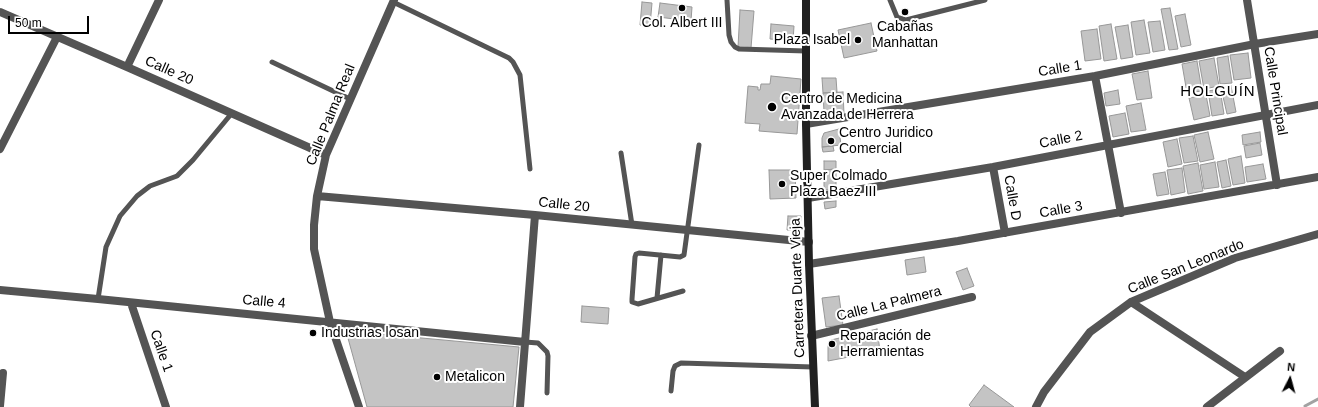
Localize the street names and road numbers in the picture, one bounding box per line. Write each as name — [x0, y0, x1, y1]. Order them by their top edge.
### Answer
street label: Calle Principal — [1260, 45, 1290, 137]
street label: Calle 20 — [142, 53, 196, 89]
street label: Calle 1 — [1037, 57, 1083, 81]
street label: Calle Palma Real — [303, 62, 359, 168]
street label: Calle 2 — [1038, 128, 1084, 152]
street label: Calle D — [1000, 174, 1024, 222]
street label: Calle 20 — [538, 194, 590, 216]
street label: Calle 3 — [1038, 198, 1084, 222]
street label: Carretera Duarte Vieja — [787, 218, 809, 358]
street label: Calle San Leonardo — [1125, 236, 1247, 298]
street label: Calle La Palmera — [835, 283, 943, 325]
street label: Calle 4 — [242, 292, 286, 312]
street label: Calle 1 — [146, 328, 176, 374]

